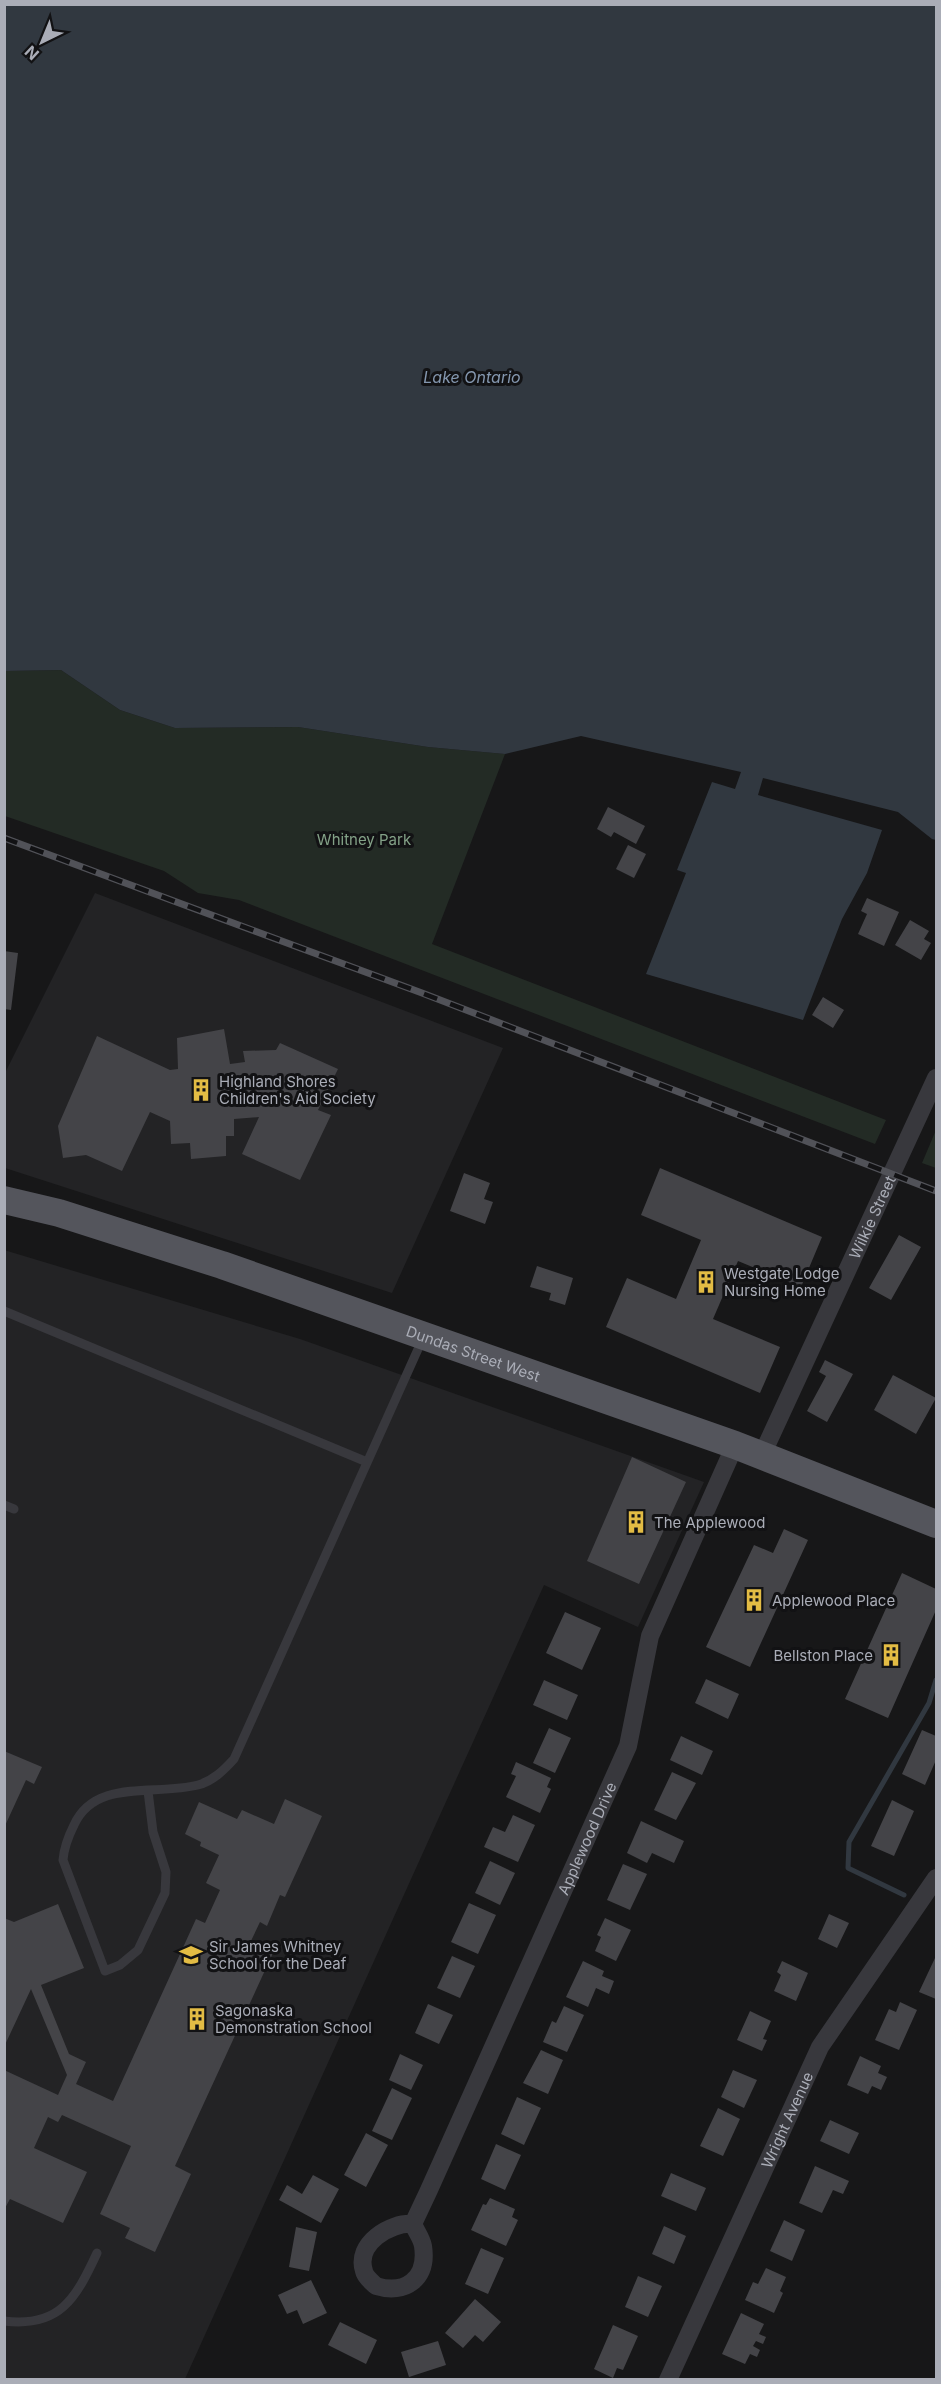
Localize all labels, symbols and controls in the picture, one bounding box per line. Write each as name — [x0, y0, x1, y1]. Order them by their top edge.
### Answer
north arrow — [12, 12, 72, 72]
text: N — [20, 41, 43, 64]
water label: Lake Ontario — [423, 367, 521, 387]
park label: Whitney Park — [317, 830, 412, 849]
place label: Highland Shores Children's Aid Society — [219, 1072, 376, 1108]
building icon: Highland Shores Children's Aid Society — [188, 1077, 214, 1103]
street label: Wilkie Street — [844, 1173, 899, 1262]
place label: Westgate Lodge Nursing Home — [724, 1264, 839, 1300]
building icon: Westgate Lodge Nursing Home — [693, 1269, 719, 1295]
street label: Dundas Street West — [404, 1321, 543, 1385]
building icon: The Applewood — [623, 1509, 649, 1535]
place label: The Applewood — [654, 1513, 766, 1532]
building icon: Applewood Place — [741, 1587, 767, 1613]
place label: Applewood Place — [772, 1591, 895, 1610]
building icon: Bellston Place — [878, 1642, 904, 1668]
place label: Bellston Place — [773, 1646, 873, 1665]
street label: Applewood Drive — [553, 1779, 620, 1898]
place label: Sir James Whitney School for the Deaf — [209, 1937, 347, 1973]
school or university icon: Sir James Whitney School for the Deaf — [178, 1942, 204, 1968]
place label: Sagonaska Demonstration School — [215, 2001, 372, 2037]
building icon: Sagonaska Demonstration School — [184, 2006, 210, 2032]
street label: Wright Avenue — [757, 2069, 817, 2171]

